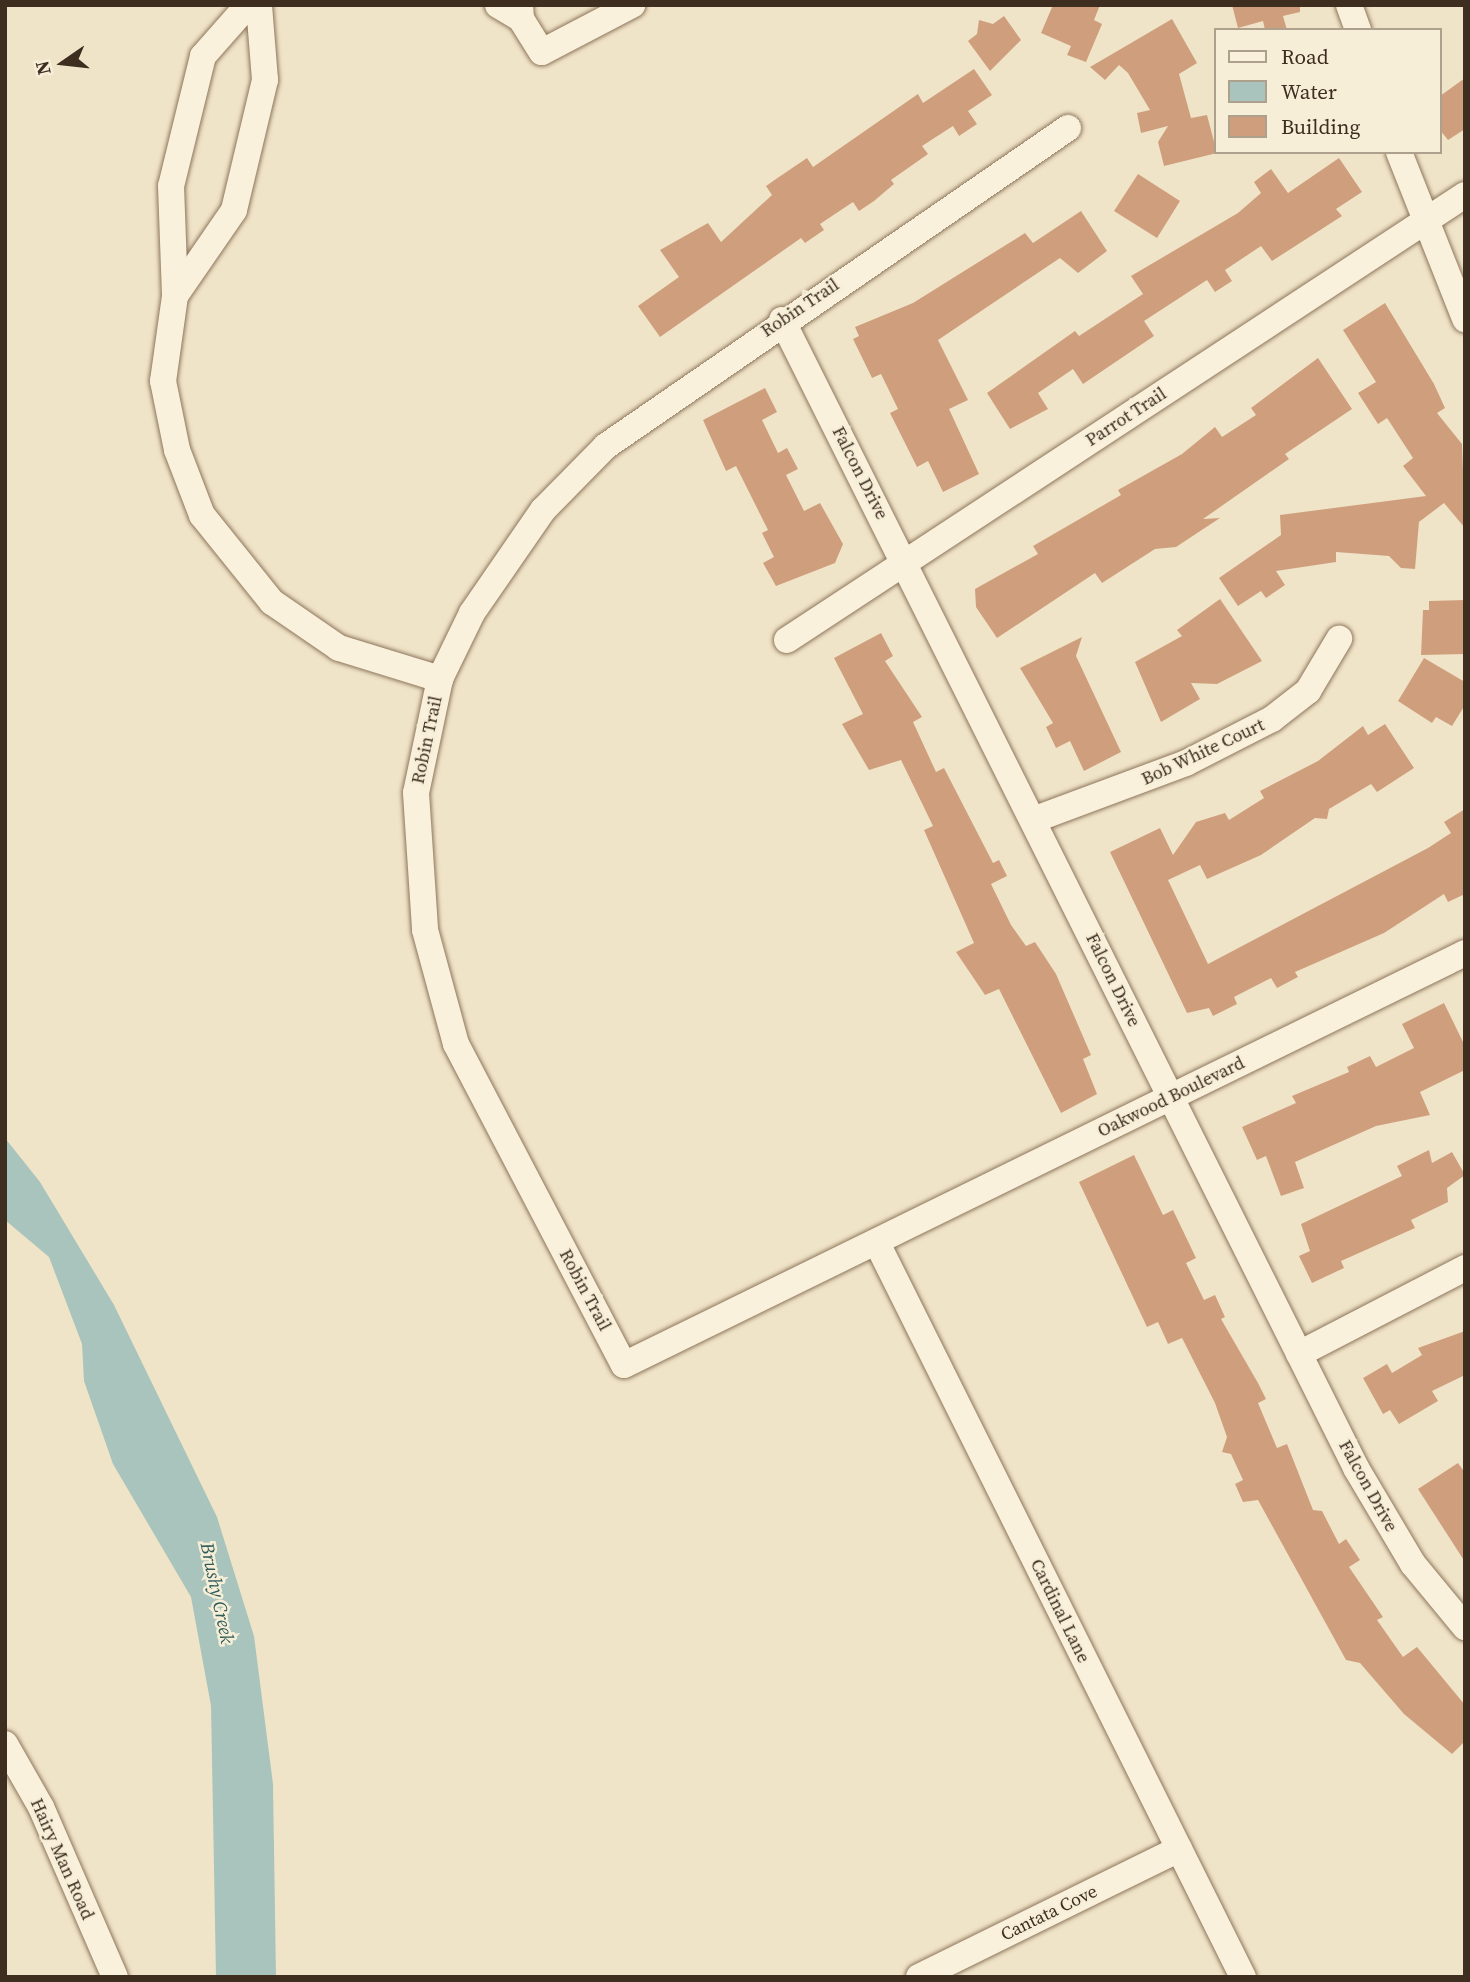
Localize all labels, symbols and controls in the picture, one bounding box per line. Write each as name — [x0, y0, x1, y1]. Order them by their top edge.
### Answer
north arrow — [28, 28, 98, 98]
legend — [1214, 28, 1442, 154]
text: Road — [1281, 42, 1329, 71]
text: N — [28, 58, 57, 78]
text: Water — [1281, 77, 1337, 106]
text: Building — [1281, 112, 1360, 141]
street label: Robin Trail — [757, 274, 843, 342]
street label: Parrot Trail — [1081, 383, 1171, 451]
street label: Falcon Drive — [827, 423, 893, 523]
street label: Robin Trail — [407, 694, 447, 786]
street label: Bob White Court — [1138, 714, 1268, 790]
street label: Falcon Drive — [1081, 930, 1145, 1030]
street label: Oakwood Boulevard — [1094, 1052, 1248, 1142]
street label: Robin Trail — [554, 1245, 616, 1335]
street label: Falcon Drive — [1334, 1436, 1402, 1536]
water label: Brushy Creek — [195, 1540, 239, 1646]
street label: Cardinal Lane — [1026, 1556, 1094, 1666]
street label: Hairy Man Road — [26, 1795, 98, 1923]
street label: Cantata Cove — [997, 1880, 1101, 1946]

